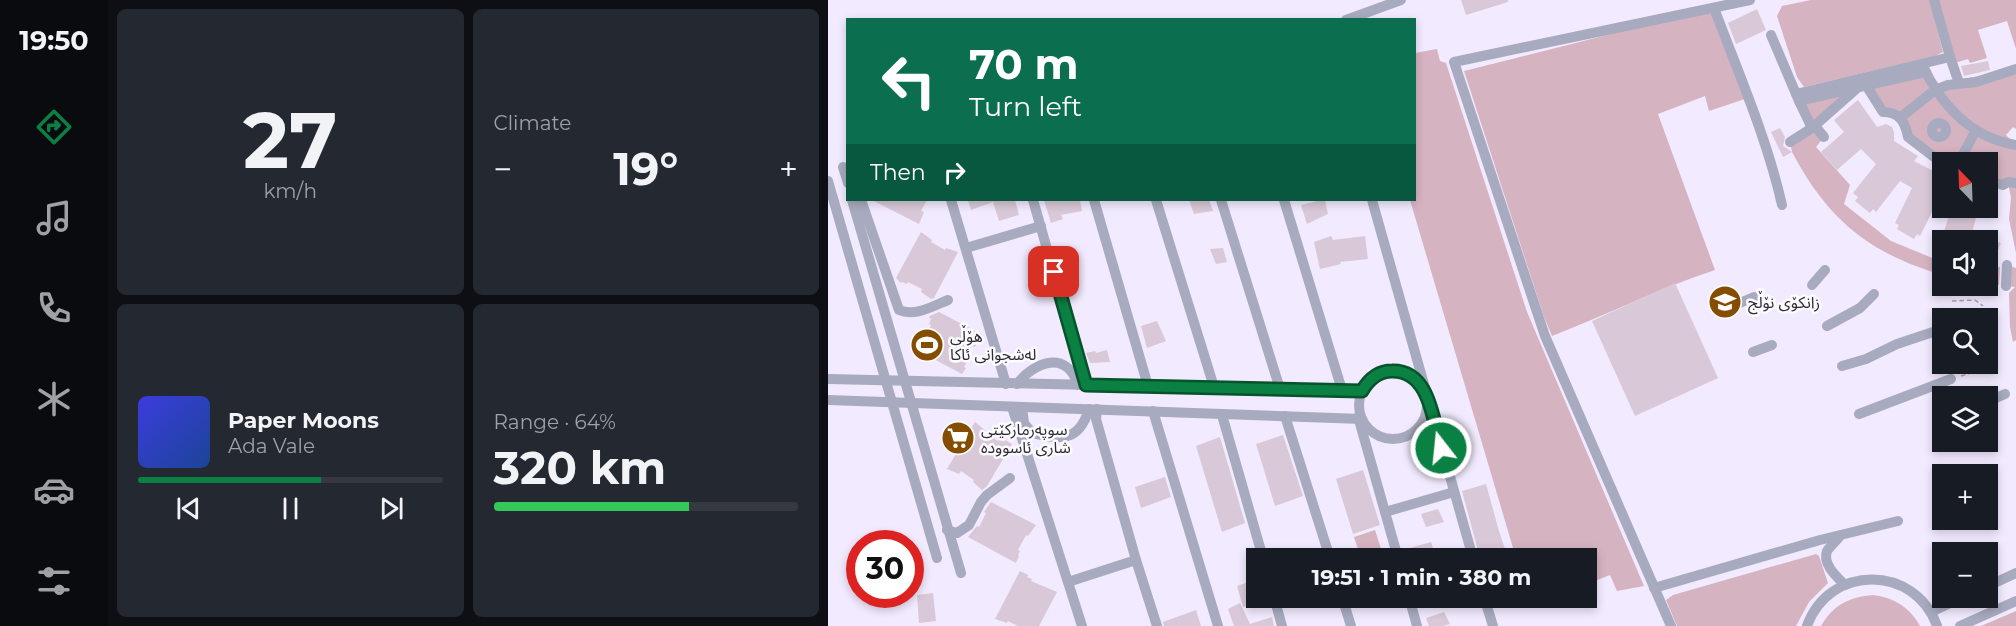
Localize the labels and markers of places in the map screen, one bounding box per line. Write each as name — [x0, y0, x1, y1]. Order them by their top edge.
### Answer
pin — [1028, 246, 1079, 297]
school or university icon: زانکۆی نۆڵج — [1707, 284, 1743, 320]
place label: زانکۆی نۆڵج — [1748, 290, 1820, 315]
place label: هۆڵی لەشجوانی ئاکا — [950, 324, 1037, 364]
sports icon: هۆڵی لەشجوانی ئاکا — [909, 327, 945, 363]
supermarket icon: سوپەرمارکێتی شاری ئاسوودە — [940, 420, 976, 456]
place label: سوپەرمارکێتی شاری ئاسوودە — [981, 420, 1071, 457]

